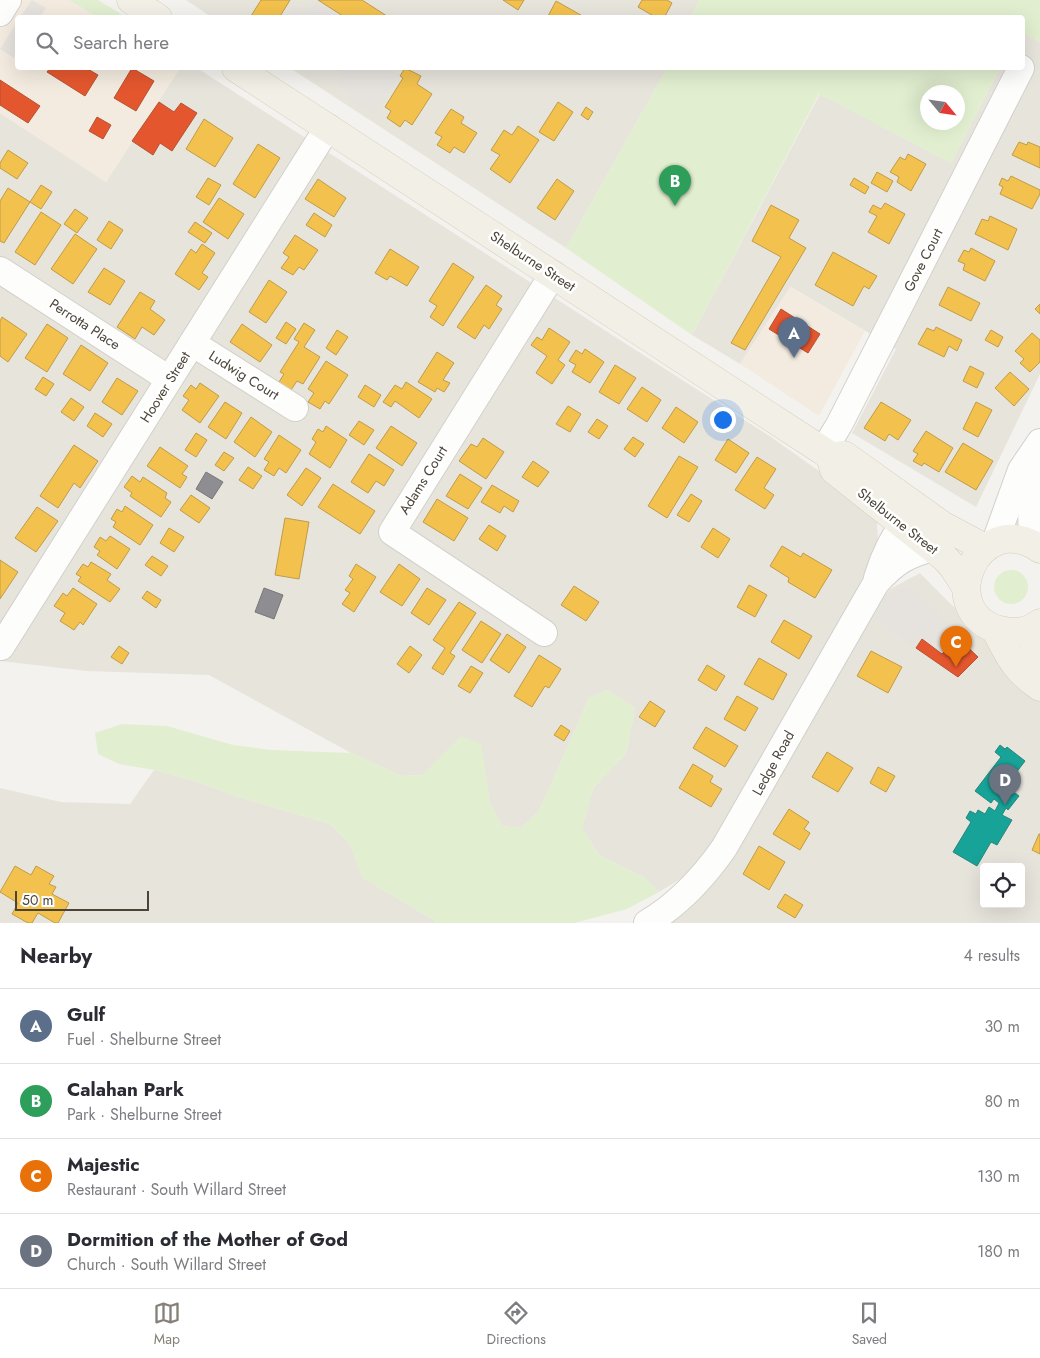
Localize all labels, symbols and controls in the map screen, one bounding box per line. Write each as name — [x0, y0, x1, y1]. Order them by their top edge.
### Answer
search box — [15, 15, 1025, 70]
icon: search — [33, 29, 61, 57]
text: Search here — [73, 29, 169, 56]
north arrow — [920, 85, 965, 130]
pin: B — [659, 165, 691, 206]
street label: Gove Court — [899, 224, 948, 295]
street label: Shelburne Street — [487, 226, 580, 296]
street label: Perrotta Place — [46, 294, 124, 354]
pin: A — [778, 317, 810, 358]
street label: Ludwig Court — [205, 345, 284, 405]
street label: Hoover Street — [135, 347, 195, 426]
your location — [710, 407, 736, 433]
street label: Adams Court — [394, 441, 452, 518]
street label: Shelburne Street — [853, 483, 943, 559]
pin: C — [940, 626, 972, 667]
street label: Ledge Road — [747, 727, 799, 799]
pin: D — [989, 764, 1021, 805]
map controls — [980, 863, 1025, 908]
button: locate — [980, 863, 1025, 908]
scale bar — [15, 888, 149, 911]
text: 50 m — [22, 890, 53, 910]
text: Nearby — [20, 941, 92, 971]
text: 4 results — [964, 944, 1020, 967]
text: Gulf — [67, 1001, 105, 1028]
text: A — [30, 1015, 42, 1038]
text: 30 m — [984, 1015, 1020, 1038]
text: Fuel · Shelburne Street — [67, 1028, 221, 1051]
text: Calahan Park — [67, 1076, 184, 1103]
text: B — [31, 1090, 41, 1113]
text: 80 m — [984, 1090, 1020, 1113]
text: Park · Shelburne Street — [67, 1103, 222, 1126]
text: Majestic — [67, 1151, 140, 1178]
text: C — [30, 1165, 42, 1188]
text: 130 m — [977, 1165, 1020, 1188]
text: Restaurant · South Willard Street — [67, 1178, 286, 1201]
text: Dormition of the Mother of God — [67, 1226, 348, 1253]
text: D — [30, 1240, 42, 1263]
text: 180 m — [977, 1240, 1020, 1263]
text: Church · South Willard Street — [67, 1253, 266, 1276]
tab: Map — [153, 1299, 181, 1349]
tab: Directions — [487, 1299, 546, 1349]
tab: Saved — [852, 1299, 887, 1349]

